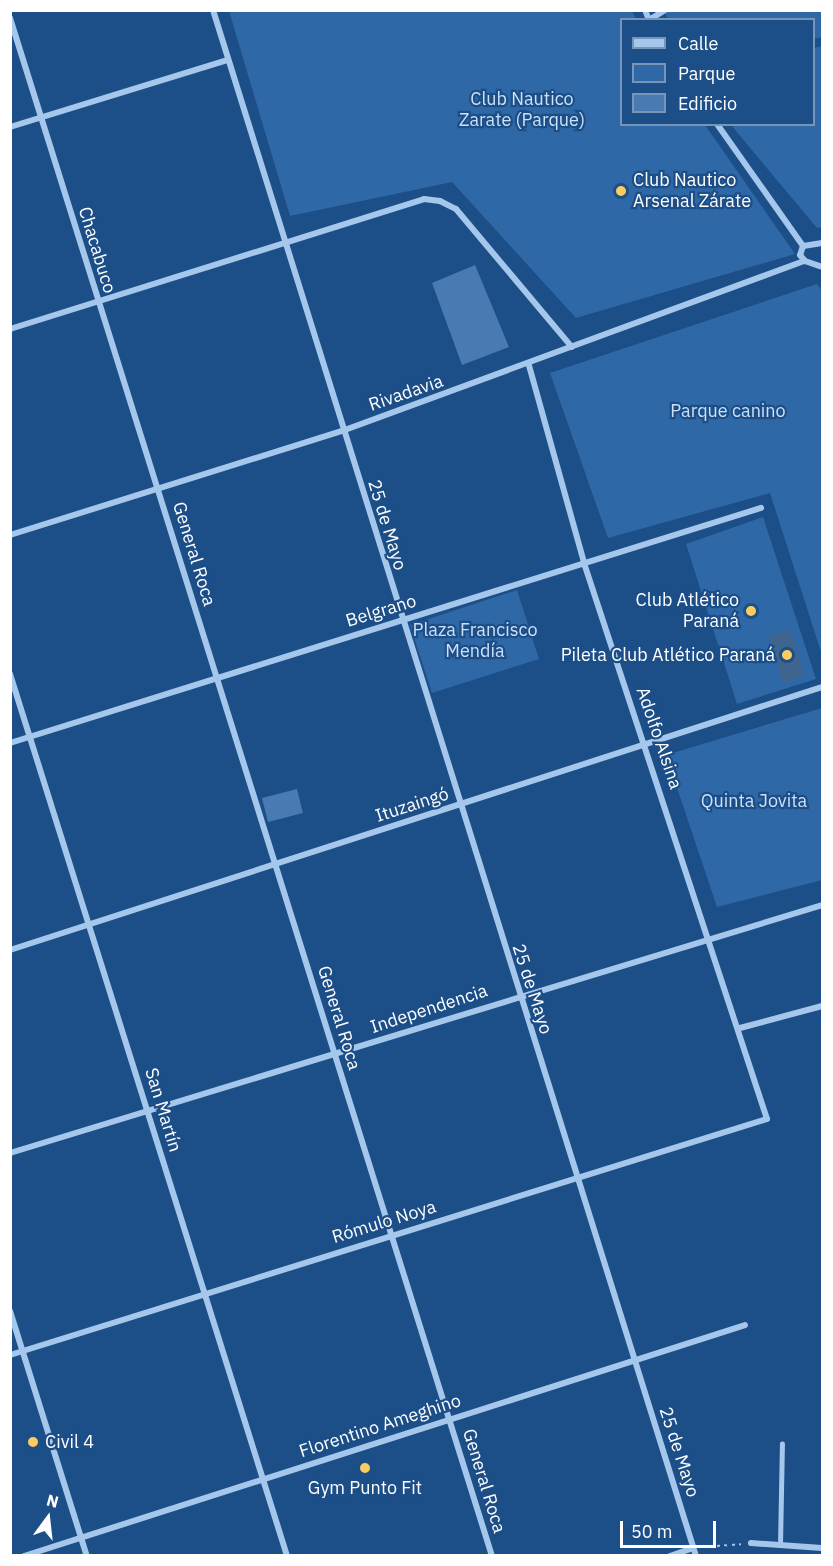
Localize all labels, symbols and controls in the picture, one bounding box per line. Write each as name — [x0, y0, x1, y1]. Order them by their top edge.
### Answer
legend — [620, 18, 815, 126]
text: Calle — [678, 32, 718, 55]
text: Parque — [678, 62, 735, 85]
park label: Club Nautico Zarate (Parque) — [459, 89, 585, 132]
text: Edificio — [678, 92, 737, 115]
place label: Club Nautico Arsenal Zárate — [633, 170, 751, 213]
marker: Club Nautico Arsenal Zárate — [614, 184, 628, 198]
street label: Chacabuco — [74, 204, 120, 296]
street label: Rivadavia — [366, 370, 446, 416]
park label: Parque canino — [670, 400, 786, 422]
street label: 25 de Mayo — [363, 477, 411, 573]
street label: General Roca — [168, 499, 220, 609]
street label: Belgrano — [343, 590, 419, 632]
place label: Club Atlético Paraná — [636, 590, 739, 632]
marker: Club Atlético Paraná — [744, 604, 758, 618]
park label: Plaza Francisco Mendía — [412, 620, 538, 662]
place label: Pileta Club Atlético Paraná — [561, 644, 775, 666]
marker: Pileta Club Atlético Paraná — [780, 648, 794, 662]
street label: Adolfo Alsina — [631, 684, 687, 792]
street label: Ituzaingó — [373, 783, 451, 827]
park label: Quinta Jovita — [701, 790, 807, 812]
street label: 25 de Mayo — [507, 941, 557, 1037]
street label: General Roca — [313, 963, 365, 1073]
street label: Independencia — [368, 980, 490, 1038]
street label: San Martín — [140, 1065, 186, 1155]
street label: Rómulo Noya — [329, 1196, 439, 1248]
street label: Florentino Ameghino — [296, 1390, 464, 1462]
street label: 25 de Mayo — [654, 1404, 704, 1500]
street label: General Roca — [458, 1426, 510, 1536]
place label: Civil 4 — [45, 1431, 94, 1453]
marker: Civil 4 — [26, 1435, 40, 1449]
marker: Gym Punto Fit — [358, 1461, 372, 1475]
place label: Gym Punto Fit — [308, 1477, 422, 1499]
north arrow — [18, 1488, 78, 1548]
text: N — [44, 1489, 61, 1512]
scale bar — [623, 1509, 719, 1547]
text: 50 m — [631, 1520, 673, 1543]

